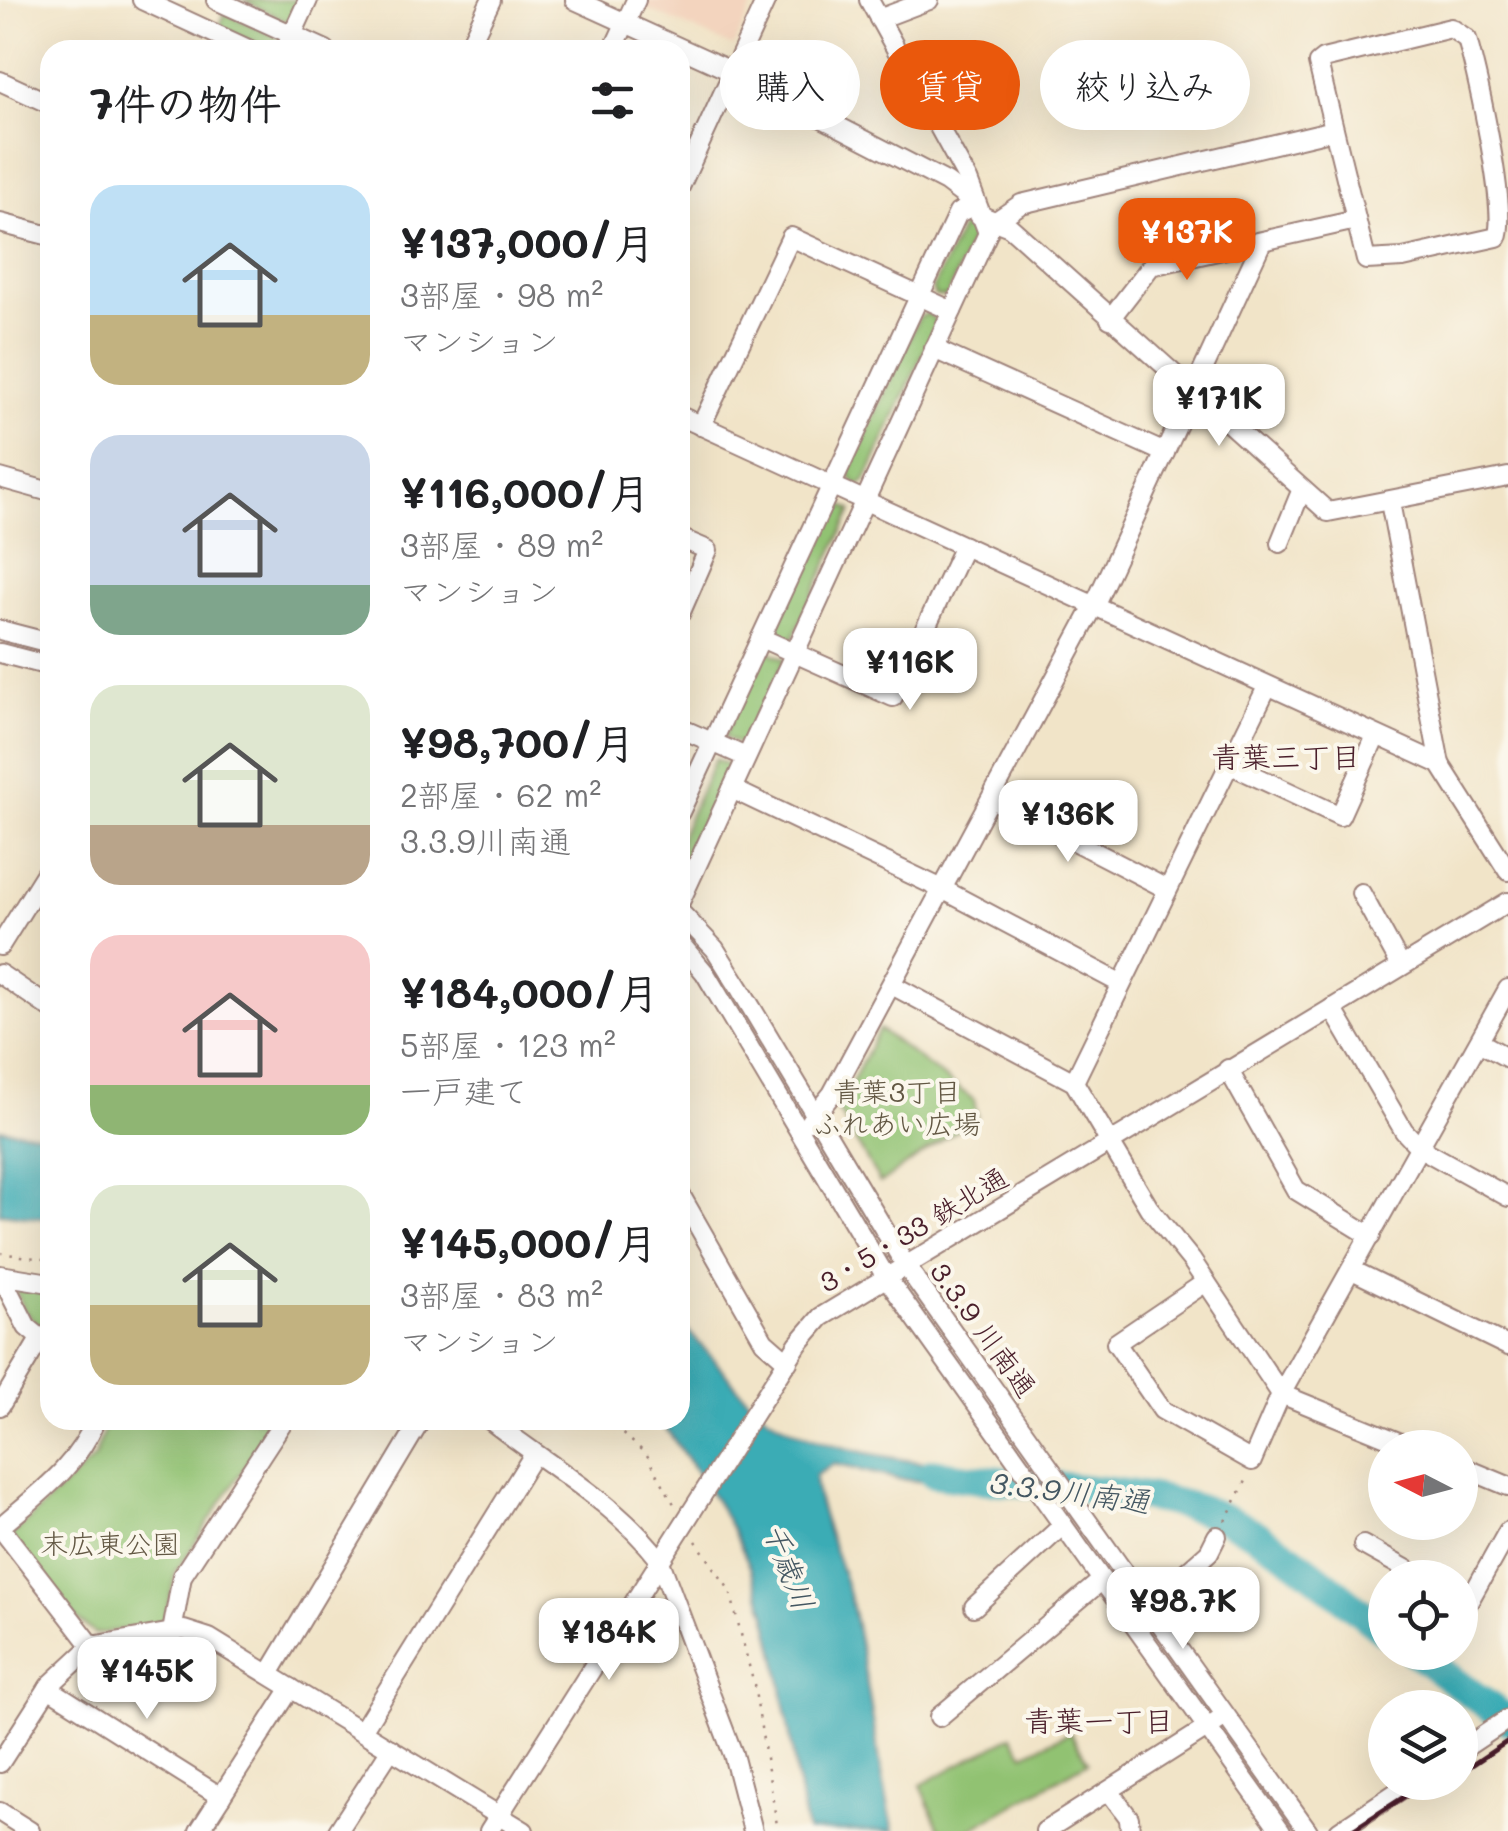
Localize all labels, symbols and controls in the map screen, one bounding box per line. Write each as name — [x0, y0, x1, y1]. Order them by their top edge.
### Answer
chip: 購入 — [720, 40, 860, 130]
chip: 賃貸 — [880, 40, 1020, 130]
chip: 絞り込み — [1040, 40, 1250, 130]
icon: filters — [585, 73, 640, 128]
text: 7件の物件 — [90, 75, 281, 130]
pin: ¥137K — [1117, 198, 1257, 283]
text: ¥137K — [1140, 209, 1234, 251]
text: ¥137,000/月 — [400, 214, 655, 269]
icon: home — [170, 225, 290, 345]
text: 3部屋 · 98 m² — [400, 273, 603, 315]
text: マンション — [400, 319, 559, 361]
pin: ¥171K — [1149, 364, 1289, 449]
text: ¥171K — [1175, 375, 1263, 417]
text: ¥116,000/月 — [400, 464, 651, 519]
icon: home — [170, 475, 290, 595]
text: 3部屋 · 89 m² — [400, 523, 603, 565]
text: マンション — [400, 569, 559, 611]
pin: ¥116K — [840, 628, 980, 713]
text: ¥116K — [865, 639, 955, 681]
text: ¥98,700/月 — [400, 714, 636, 769]
icon: home — [170, 725, 290, 845]
district label: 青葉三丁目 — [1211, 736, 1361, 776]
text: 2部屋 · 62 m² — [400, 773, 601, 815]
pin: ¥136K — [998, 780, 1138, 865]
text: ¥136K — [1021, 791, 1115, 833]
text: 3.3.9川南通 — [400, 819, 571, 861]
text: ¥184,000/月 — [400, 964, 659, 1019]
icon: home — [170, 975, 290, 1095]
text: 5部屋 · 123 m² — [400, 1023, 616, 1065]
text: 一戸建て — [400, 1069, 528, 1111]
park label: 青葉3丁目 ふれあい広場 — [813, 1073, 981, 1141]
street label: 3・5・33 鉄北通 — [812, 1158, 1014, 1300]
text: ¥145,000/月 — [400, 1214, 658, 1269]
icon: home — [170, 1225, 290, 1345]
street label: 3.3.9 川南通 — [923, 1254, 1045, 1404]
text: 3部屋 · 83 m² — [400, 1273, 603, 1315]
text: マンション — [400, 1319, 559, 1361]
north arrow — [1368, 1430, 1478, 1540]
map controls — [1368, 1430, 1478, 1800]
water label: 3.3.9川南通 — [988, 1461, 1152, 1521]
water label: 千歳川 — [755, 1517, 825, 1615]
park label: 末広東公園 — [40, 1525, 180, 1561]
button: locate — [1368, 1560, 1478, 1670]
pin: ¥98.7K — [1102, 1567, 1264, 1652]
text: ¥98.7K — [1129, 1578, 1237, 1620]
pin: ¥184K — [539, 1598, 679, 1683]
text: ¥184K — [561, 1609, 657, 1651]
pin: ¥145K — [77, 1637, 217, 1722]
text: ¥145K — [99, 1648, 195, 1690]
button: layers — [1368, 1690, 1478, 1800]
district label: 青葉一丁目 — [1024, 1700, 1174, 1740]

